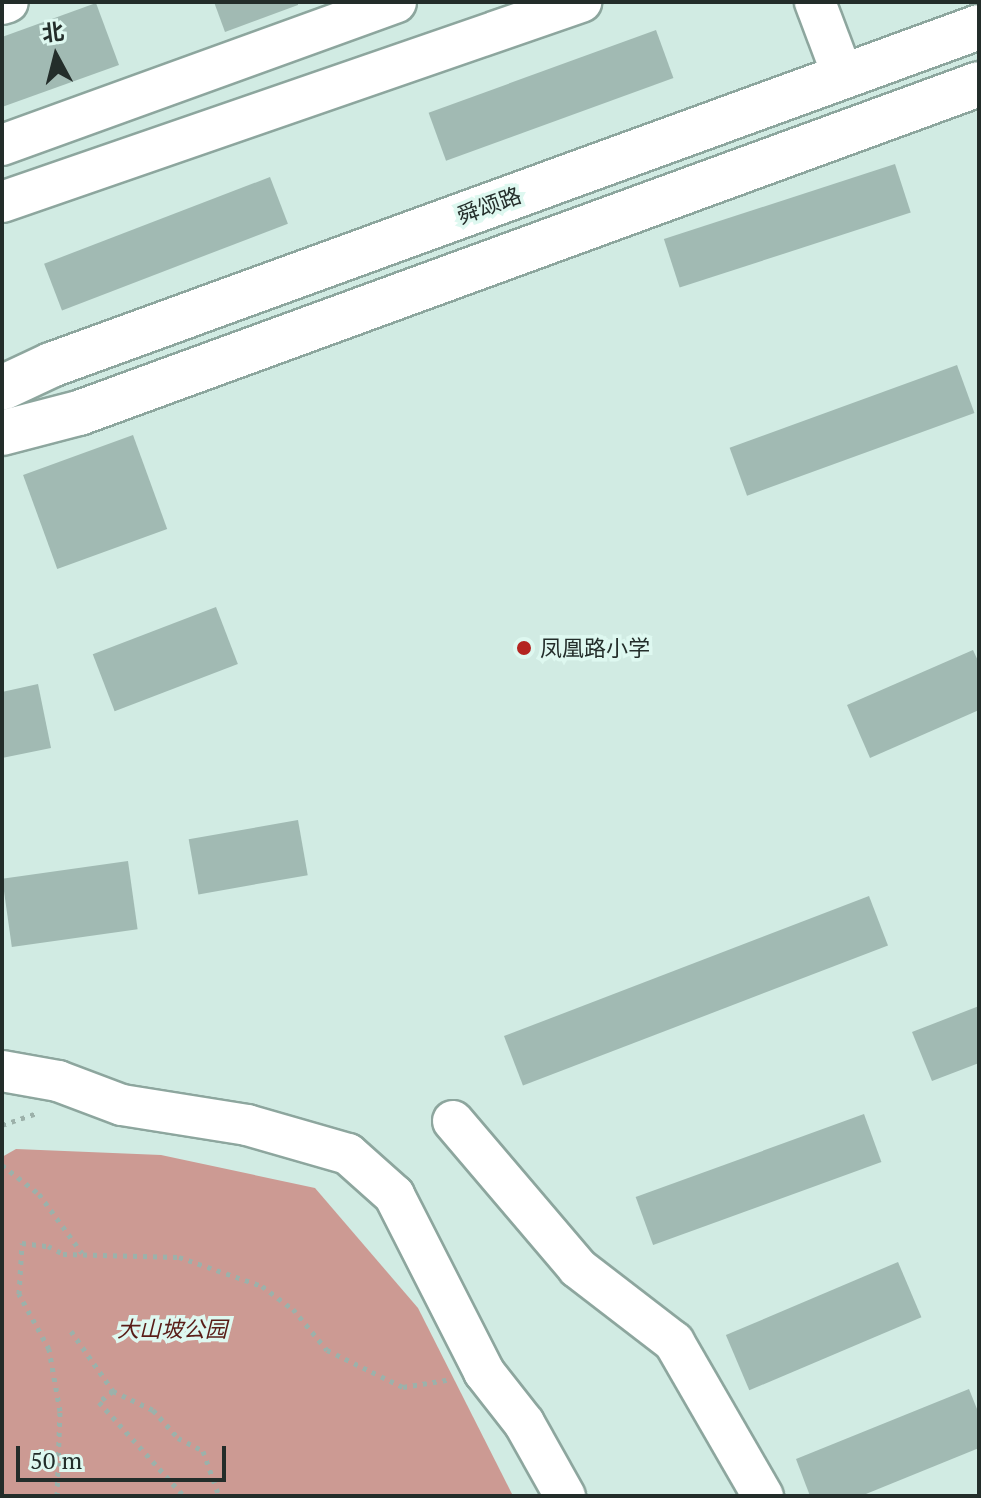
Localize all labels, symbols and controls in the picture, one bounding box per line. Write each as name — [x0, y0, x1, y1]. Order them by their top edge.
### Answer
north arrow — [16, 16, 96, 96]
text: 北 — [40, 16, 66, 47]
street label: 舜颂路 — [453, 181, 525, 229]
place label: 凤凰路小学 — [540, 635, 650, 661]
marker: 凤凰路小学 — [515, 639, 533, 657]
park label: 大山坡公园 — [117, 1316, 227, 1342]
scale bar — [20, 1430, 230, 1480]
text: 50 m — [30, 1444, 82, 1476]

